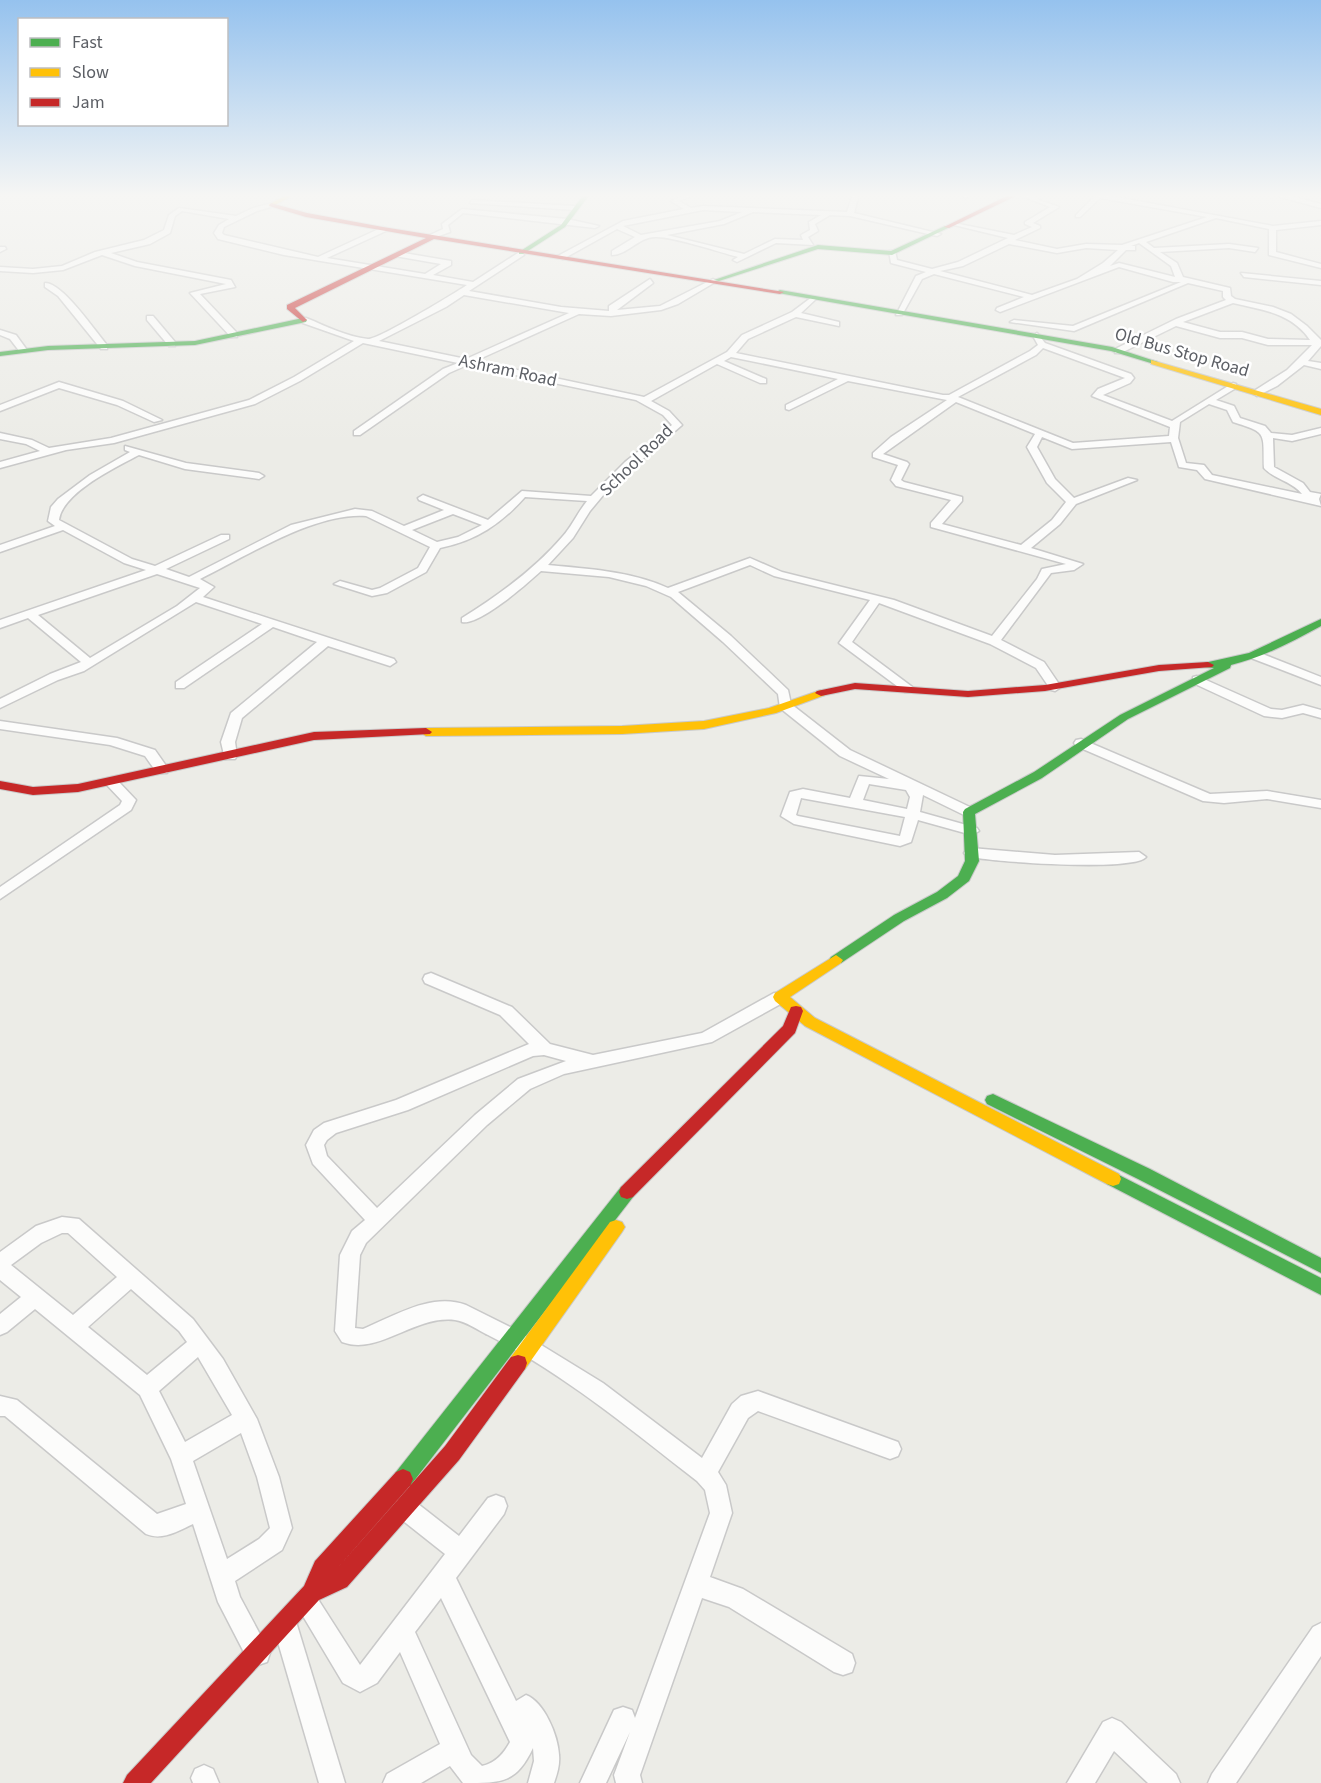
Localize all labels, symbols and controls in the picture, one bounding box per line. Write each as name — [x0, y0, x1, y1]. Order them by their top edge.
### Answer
legend — [18, 18, 228, 126]
text: Fast — [72, 30, 103, 55]
text: Slow — [72, 60, 109, 85]
text: Jam — [72, 90, 105, 115]
street label: Old Bus Stop Road — [1112, 321, 1252, 384]
street label: Ashram Road — [457, 348, 559, 393]
street label: School Road — [594, 419, 679, 502]

